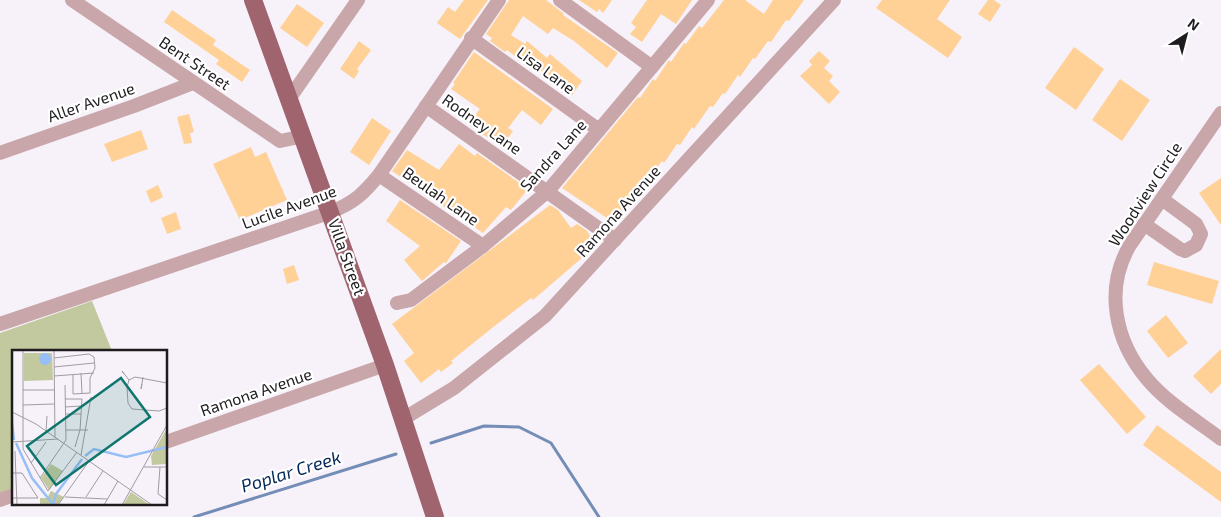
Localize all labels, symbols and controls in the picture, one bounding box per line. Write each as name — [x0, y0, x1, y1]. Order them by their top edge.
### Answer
north arrow — [1161, 10, 1211, 60]
text: N — [1185, 14, 1203, 34]
street label: Bent Street — [156, 32, 235, 93]
street label: Lisa Lane — [513, 42, 579, 97]
street label: Aller Avenue — [45, 78, 137, 125]
street label: Rodney Lane — [439, 89, 526, 158]
street label: Sandra Lane — [515, 115, 590, 194]
street label: Woodview Circle — [1104, 138, 1185, 249]
street label: Ramona Avenue — [572, 161, 664, 260]
street label: Beulah Lane — [399, 162, 483, 229]
street label: Lucile Avenue — [239, 181, 339, 232]
street label: Villa Street — [325, 216, 370, 298]
inset map — [12, 350, 168, 504]
street label: Ramona Avenue — [198, 364, 314, 419]
water label: Poplar Creek — [238, 445, 343, 497]

